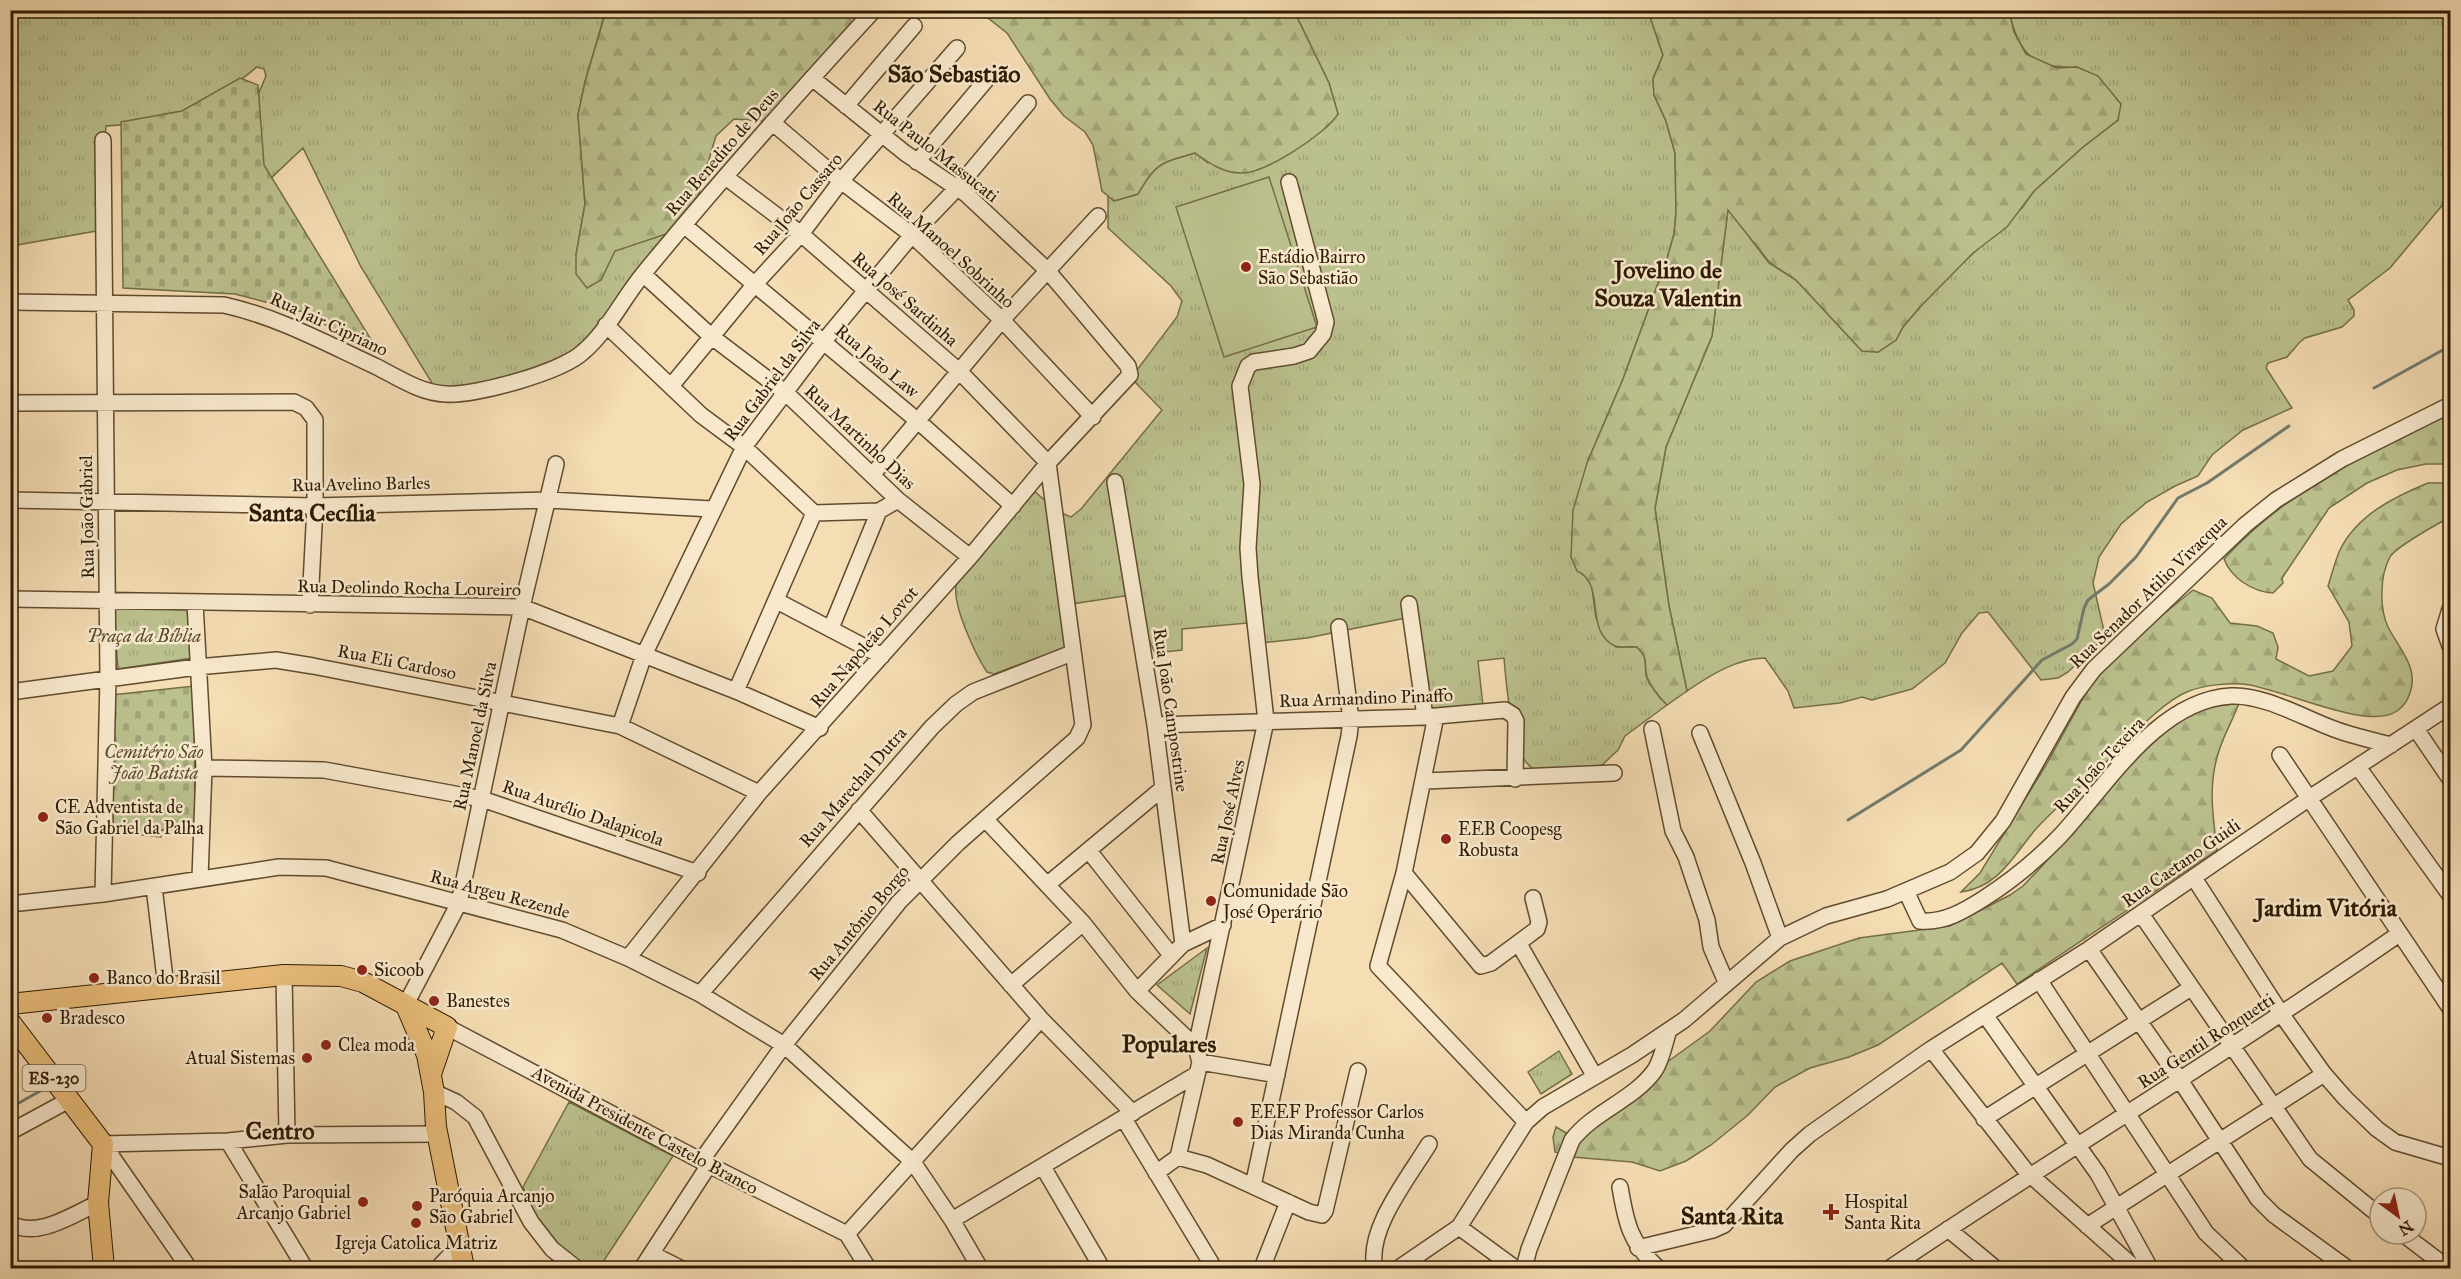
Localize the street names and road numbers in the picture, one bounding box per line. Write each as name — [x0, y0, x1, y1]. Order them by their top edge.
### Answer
street label: Rua Benedito de Deus — [661, 84, 783, 220]
street label: Rua Paulo Massucati — [869, 95, 1003, 207]
street label: Rua João Cassaro — [749, 148, 848, 260]
street label: Rua Manoel Sobrinho — [883, 187, 1019, 313]
street label: Rua José Sardinha — [847, 247, 963, 352]
street label: Rua Jair Cipriano — [266, 287, 392, 362]
street label: Rua Gabriel da Silva — [719, 314, 825, 446]
street label: Rua João Law — [830, 319, 924, 403]
street label: Rua Martinho Dias — [800, 380, 920, 494]
street label: Rua João Gabriel — [75, 455, 100, 579]
street label: Rua Avelino Barles — [292, 472, 430, 496]
street label: Rua Senador Atilio Vivacqua — [2065, 511, 2232, 674]
street label: Rua Deolindo Rocha Loureiro — [297, 575, 521, 601]
street label: Rua Napoleão Lovot — [805, 581, 923, 712]
street label: Rua João Campostrine — [1148, 627, 1193, 794]
street label: Rua Eli Cardoso — [336, 640, 458, 684]
street label: Rua Manoel da Silva — [448, 659, 502, 812]
street label: Rua Armandino Pinaffo — [1279, 684, 1453, 712]
street label: Rua João Texeira — [2049, 712, 2150, 818]
street label: Rua Marechal Dutra — [795, 722, 912, 852]
street label: Rua José Alves — [1206, 757, 1251, 867]
street label: Rua Aurélio Dalapicola — [499, 775, 667, 851]
street label: Rua Caetano Guidi — [2118, 814, 2244, 912]
street label: Rua Antônio Borgo — [804, 861, 914, 986]
street label: Rua Argeu Rezende — [427, 865, 572, 924]
street label: Rua Gentil Ronquetti — [2133, 989, 2279, 1094]
street label: Avenida Presidente Castelo Branco — [527, 1060, 762, 1199]
road number: ES-230 — [22, 1065, 86, 1091]

